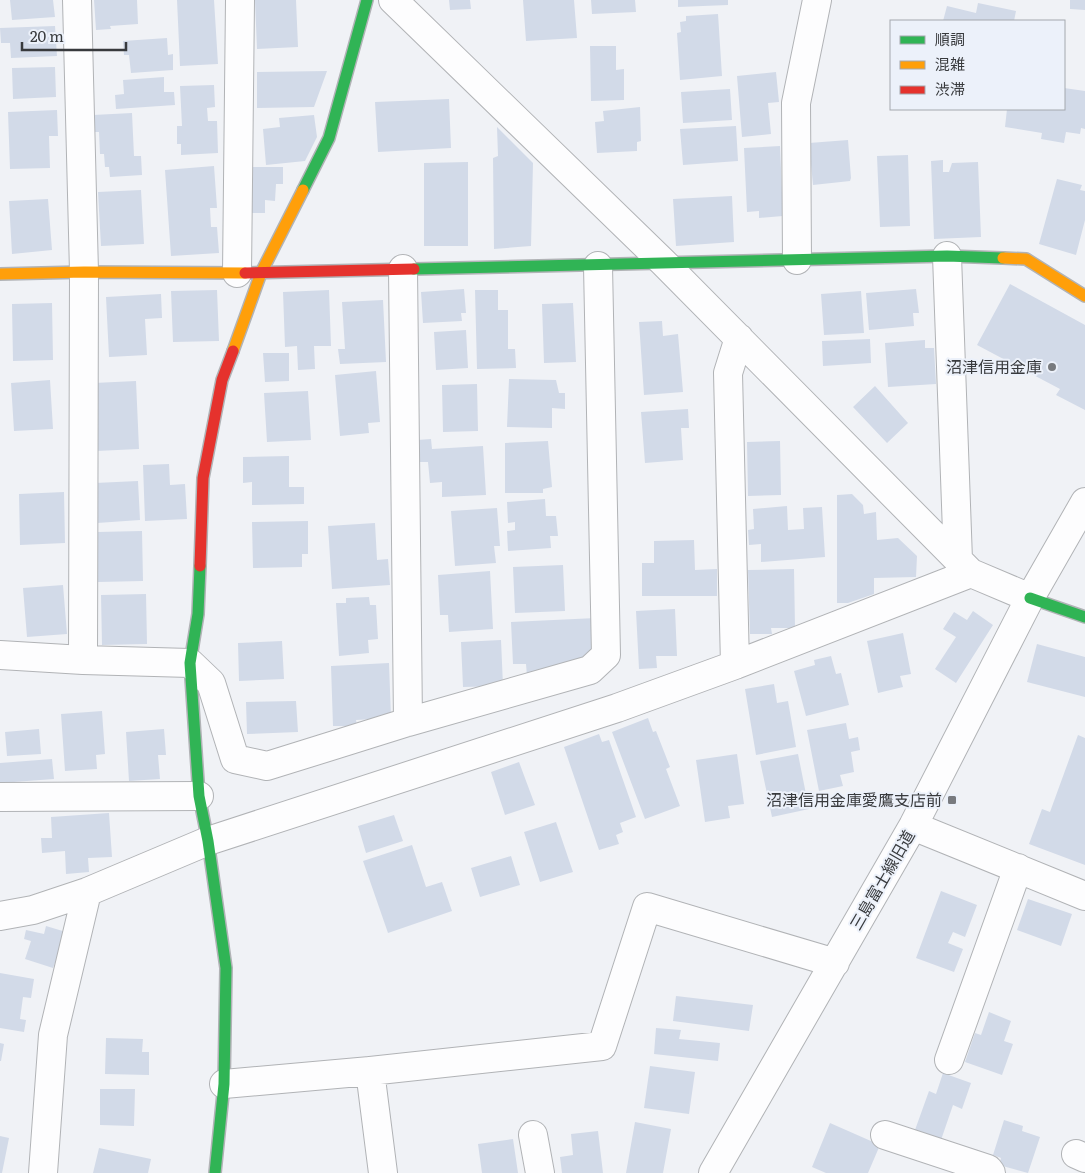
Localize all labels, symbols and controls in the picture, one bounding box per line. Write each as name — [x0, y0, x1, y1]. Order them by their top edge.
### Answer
scale bar — [22, 20, 126, 52]
legend — [890, 20, 1065, 110]
text: 20 m — [30, 24, 64, 47]
text: 順調 — [935, 27, 965, 50]
text: 混雑 — [935, 52, 965, 75]
text: 渋滞 — [935, 77, 965, 100]
place label: 沼津信用金庫 — [946, 354, 1042, 378]
marker: 沼津信用金庫 — [1046, 361, 1058, 373]
place label: 沼津信用金庫愛鷹支店前 — [766, 787, 942, 811]
marker: 沼津信用金庫愛鷹支店前 — [946, 794, 958, 806]
street label: 三島富士線旧道 — [843, 825, 920, 934]

